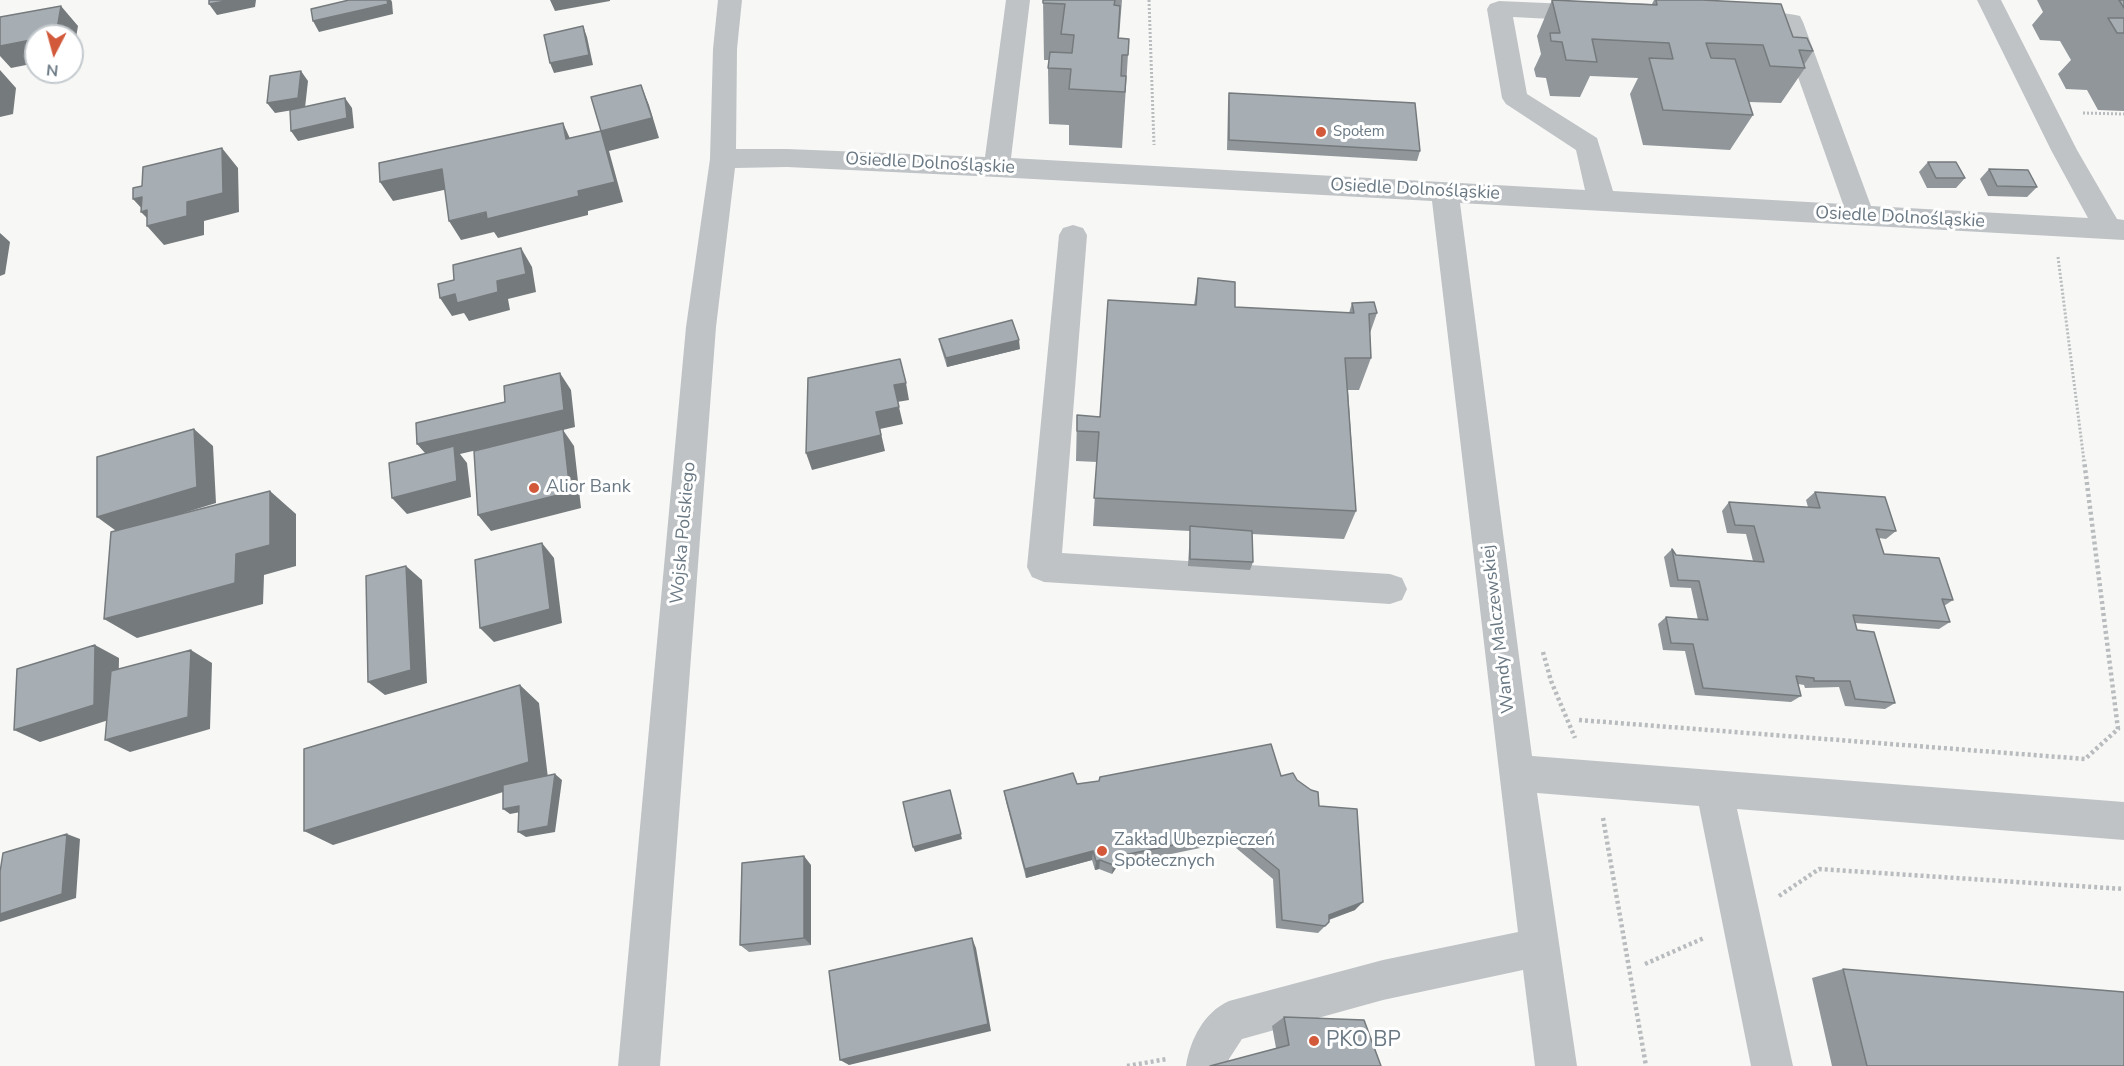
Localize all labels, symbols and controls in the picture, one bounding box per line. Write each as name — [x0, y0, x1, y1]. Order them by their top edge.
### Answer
north arrow — [24, 24, 84, 84]
text: N — [45, 58, 59, 81]
place label: Społem — [1333, 123, 1384, 141]
marker: Społem — [1314, 125, 1328, 139]
street label: Osiedle Dolnośląskie — [845, 149, 1015, 179]
street label: Osiedle Dolnośląskie — [1330, 175, 1500, 205]
street label: Osiedle Dolnośląskie — [1815, 203, 1985, 233]
street label: Wojska Polskiego — [667, 461, 701, 605]
place label: Alior Bank — [546, 477, 631, 499]
marker: Alior Bank — [527, 481, 541, 495]
street label: Wandy Malczewskiej — [1478, 543, 1520, 715]
place label: Zakład Ubezpieczeń Społecznych — [1114, 830, 1275, 872]
marker: Zakład Ubezpieczeń Społecznych — [1095, 844, 1109, 858]
place label: PKO BP — [1326, 1028, 1401, 1054]
marker: PKO BP — [1307, 1034, 1321, 1048]

